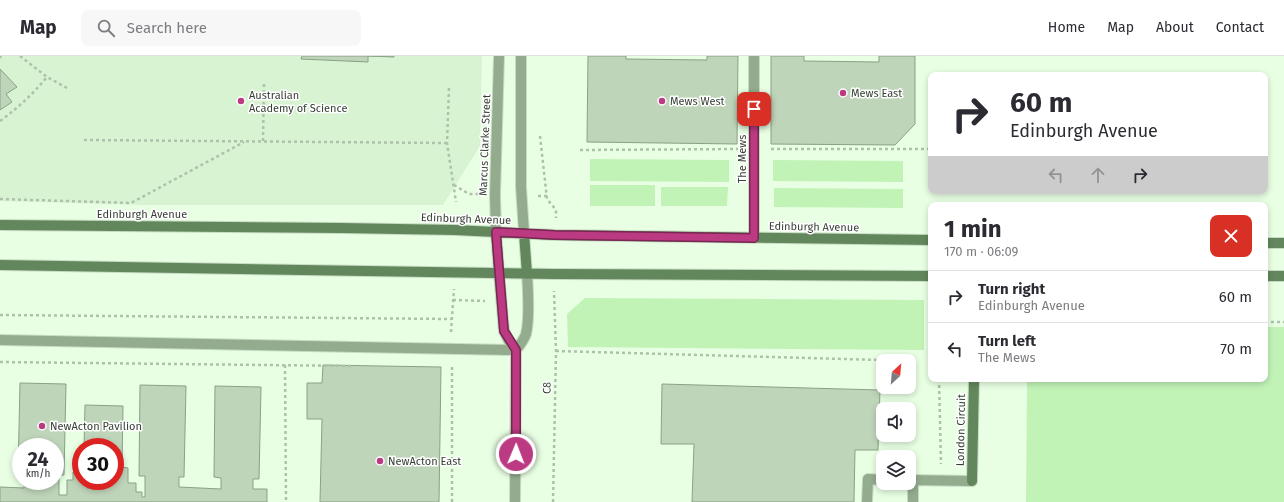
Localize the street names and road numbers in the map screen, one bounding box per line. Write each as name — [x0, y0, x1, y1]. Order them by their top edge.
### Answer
street label: Marcus Clarke Street — [477, 94, 493, 196]
street label: The Mews — [736, 135, 749, 183]
street label: Edinburgh Avenue — [97, 208, 187, 221]
street label: Edinburgh Avenue — [421, 211, 511, 227]
street label: Edinburgh Avenue — [769, 220, 859, 234]
street label: C8 — [540, 382, 554, 394]
street label: London Circuit — [954, 394, 968, 466]

